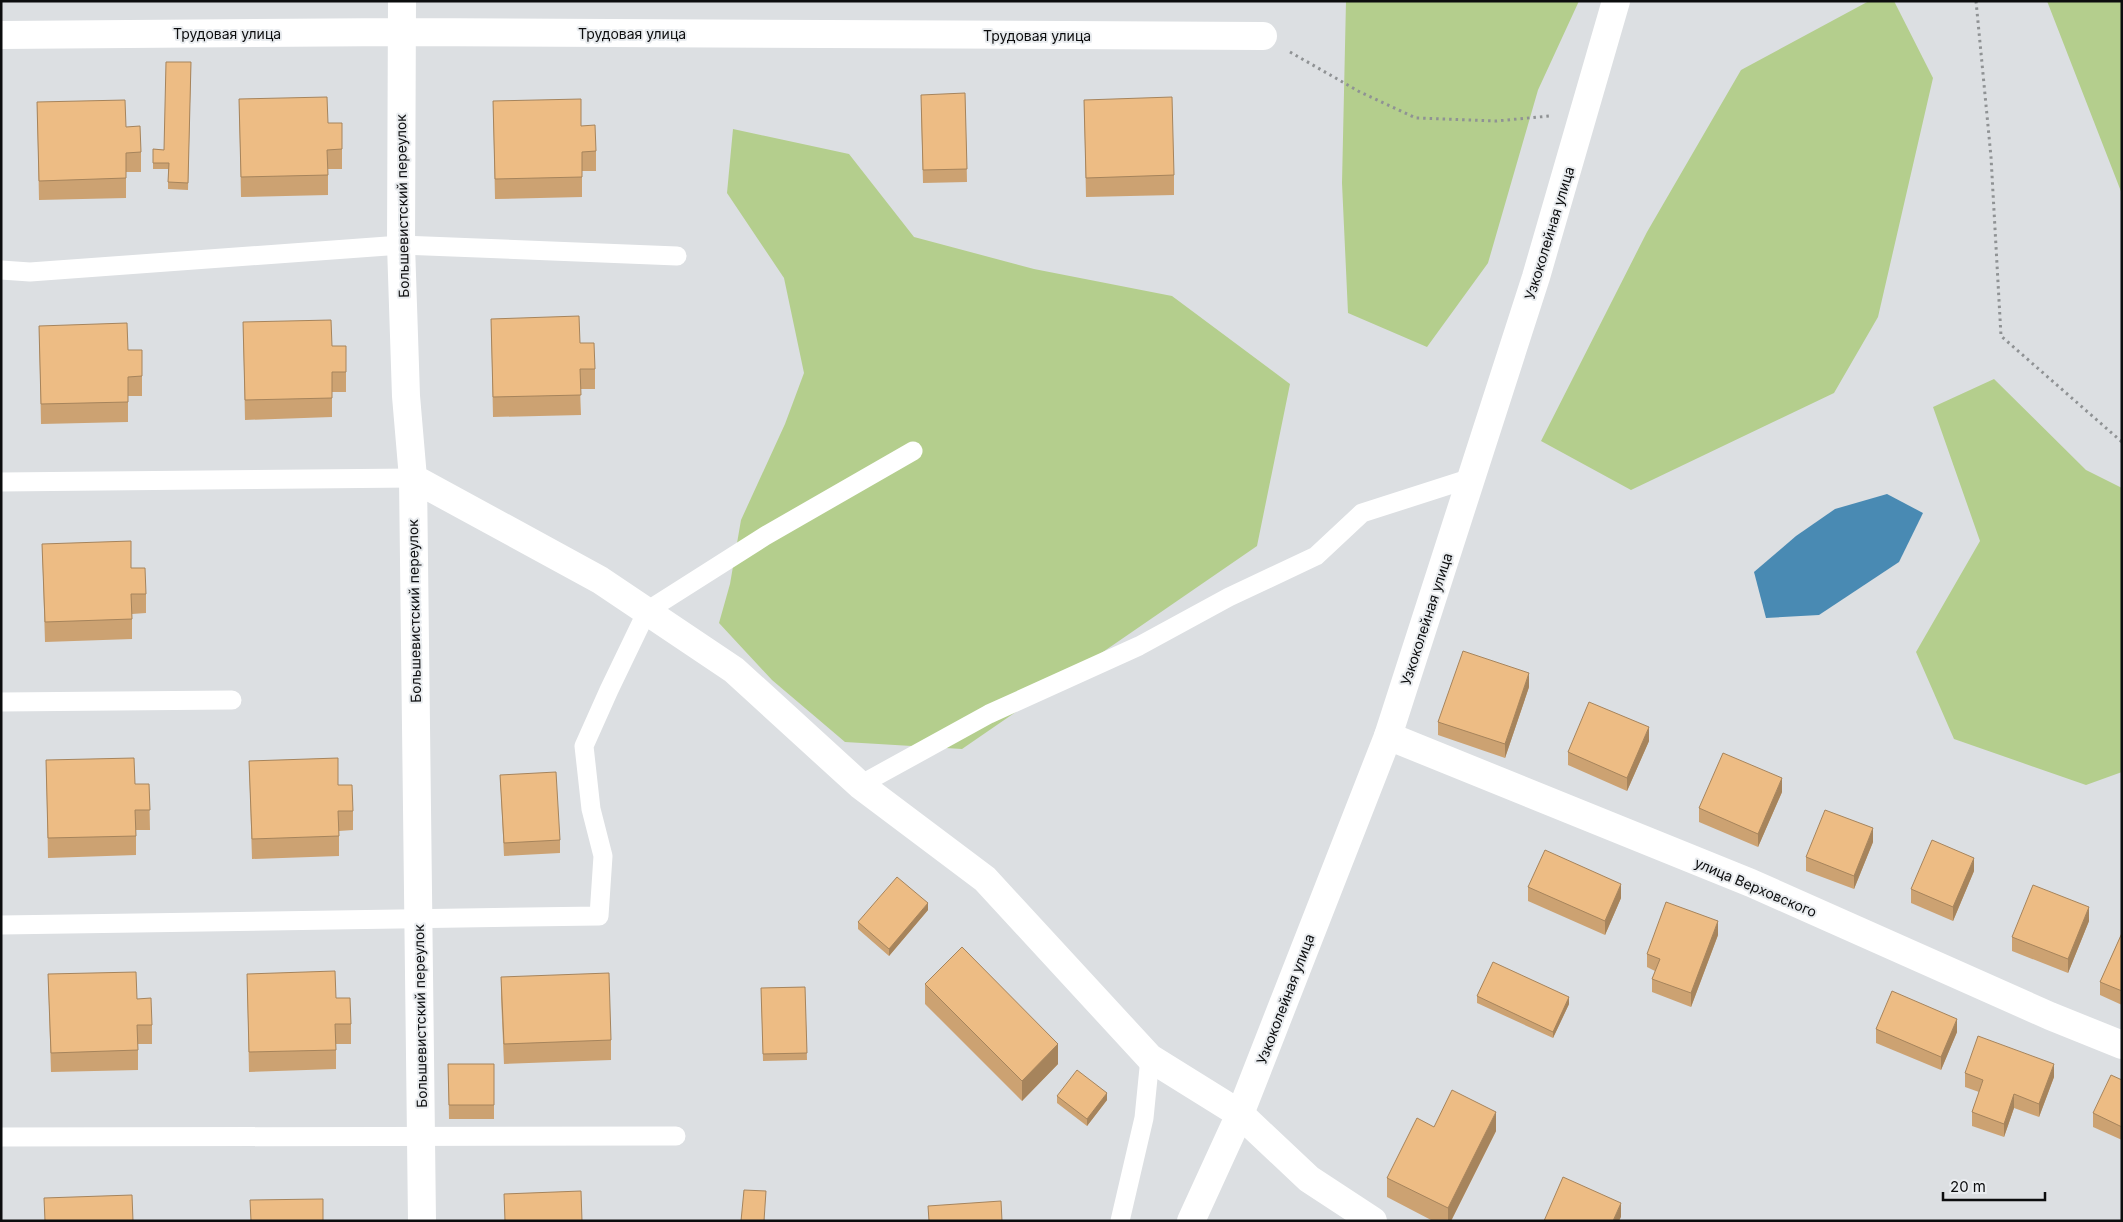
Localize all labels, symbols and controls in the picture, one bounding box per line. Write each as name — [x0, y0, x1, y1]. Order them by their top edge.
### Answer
street label: Трудовая улица — [173, 25, 281, 42]
street label: Трудовая улица — [578, 25, 686, 42]
street label: Трудовая улица — [983, 27, 1091, 44]
street label: Большевистский переулок — [392, 114, 412, 298]
street label: Узкоколейная улица — [1521, 164, 1577, 302]
street label: Большевистский переулок — [404, 519, 424, 703]
street label: Узкоколейная улица — [1397, 551, 1455, 687]
street label: улица Верховского — [1692, 854, 1820, 920]
street label: Большевистский переулок — [410, 924, 430, 1108]
street label: Узкоколейная улица — [1252, 931, 1318, 1067]
scale bar — [1943, 1170, 2046, 1202]
text: 20 m — [1950, 1177, 1986, 1196]

